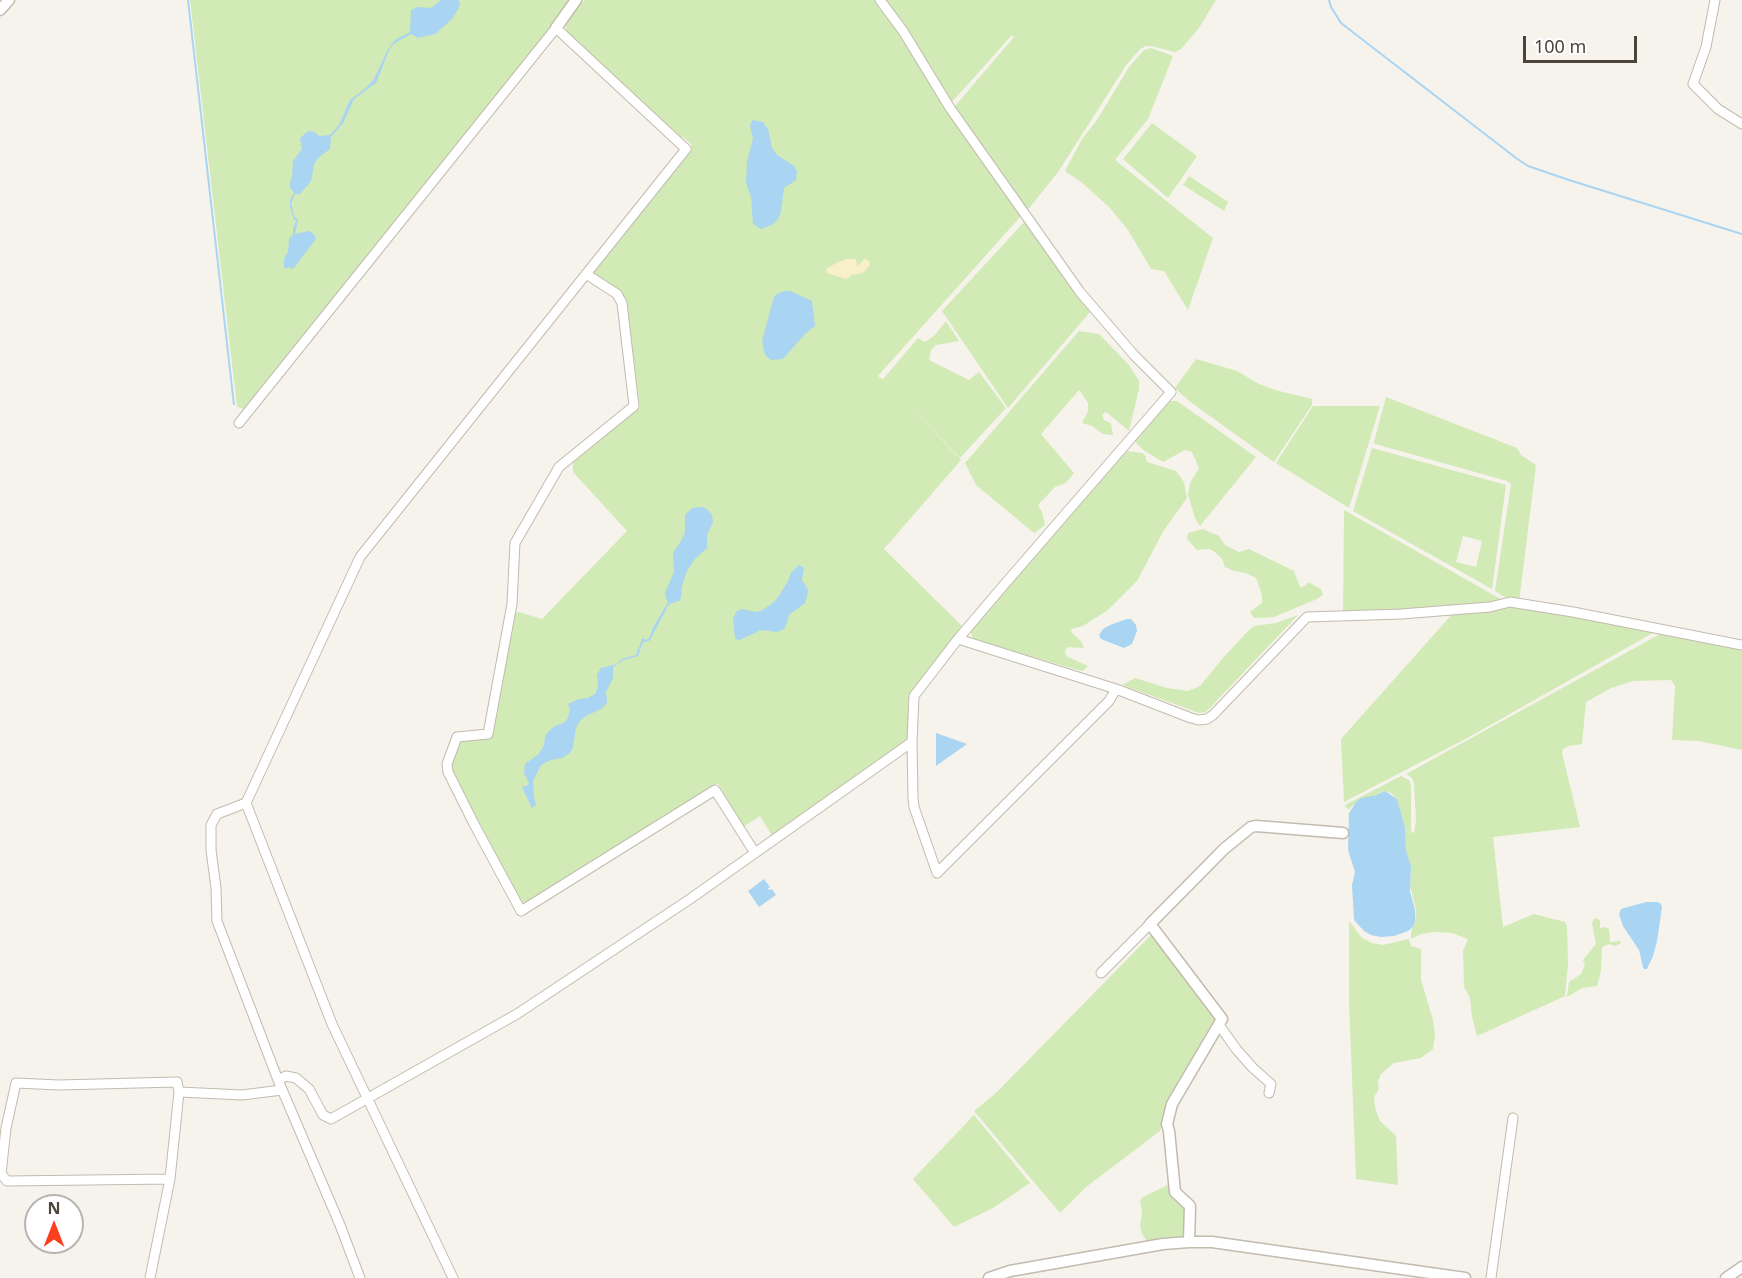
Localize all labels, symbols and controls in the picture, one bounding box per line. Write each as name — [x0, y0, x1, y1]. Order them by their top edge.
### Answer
scale bar — [1526, 24, 1640, 62]
text: 100 m — [1534, 34, 1586, 58]
north arrow — [24, 1194, 84, 1254]
text: N — [47, 1197, 61, 1219]

